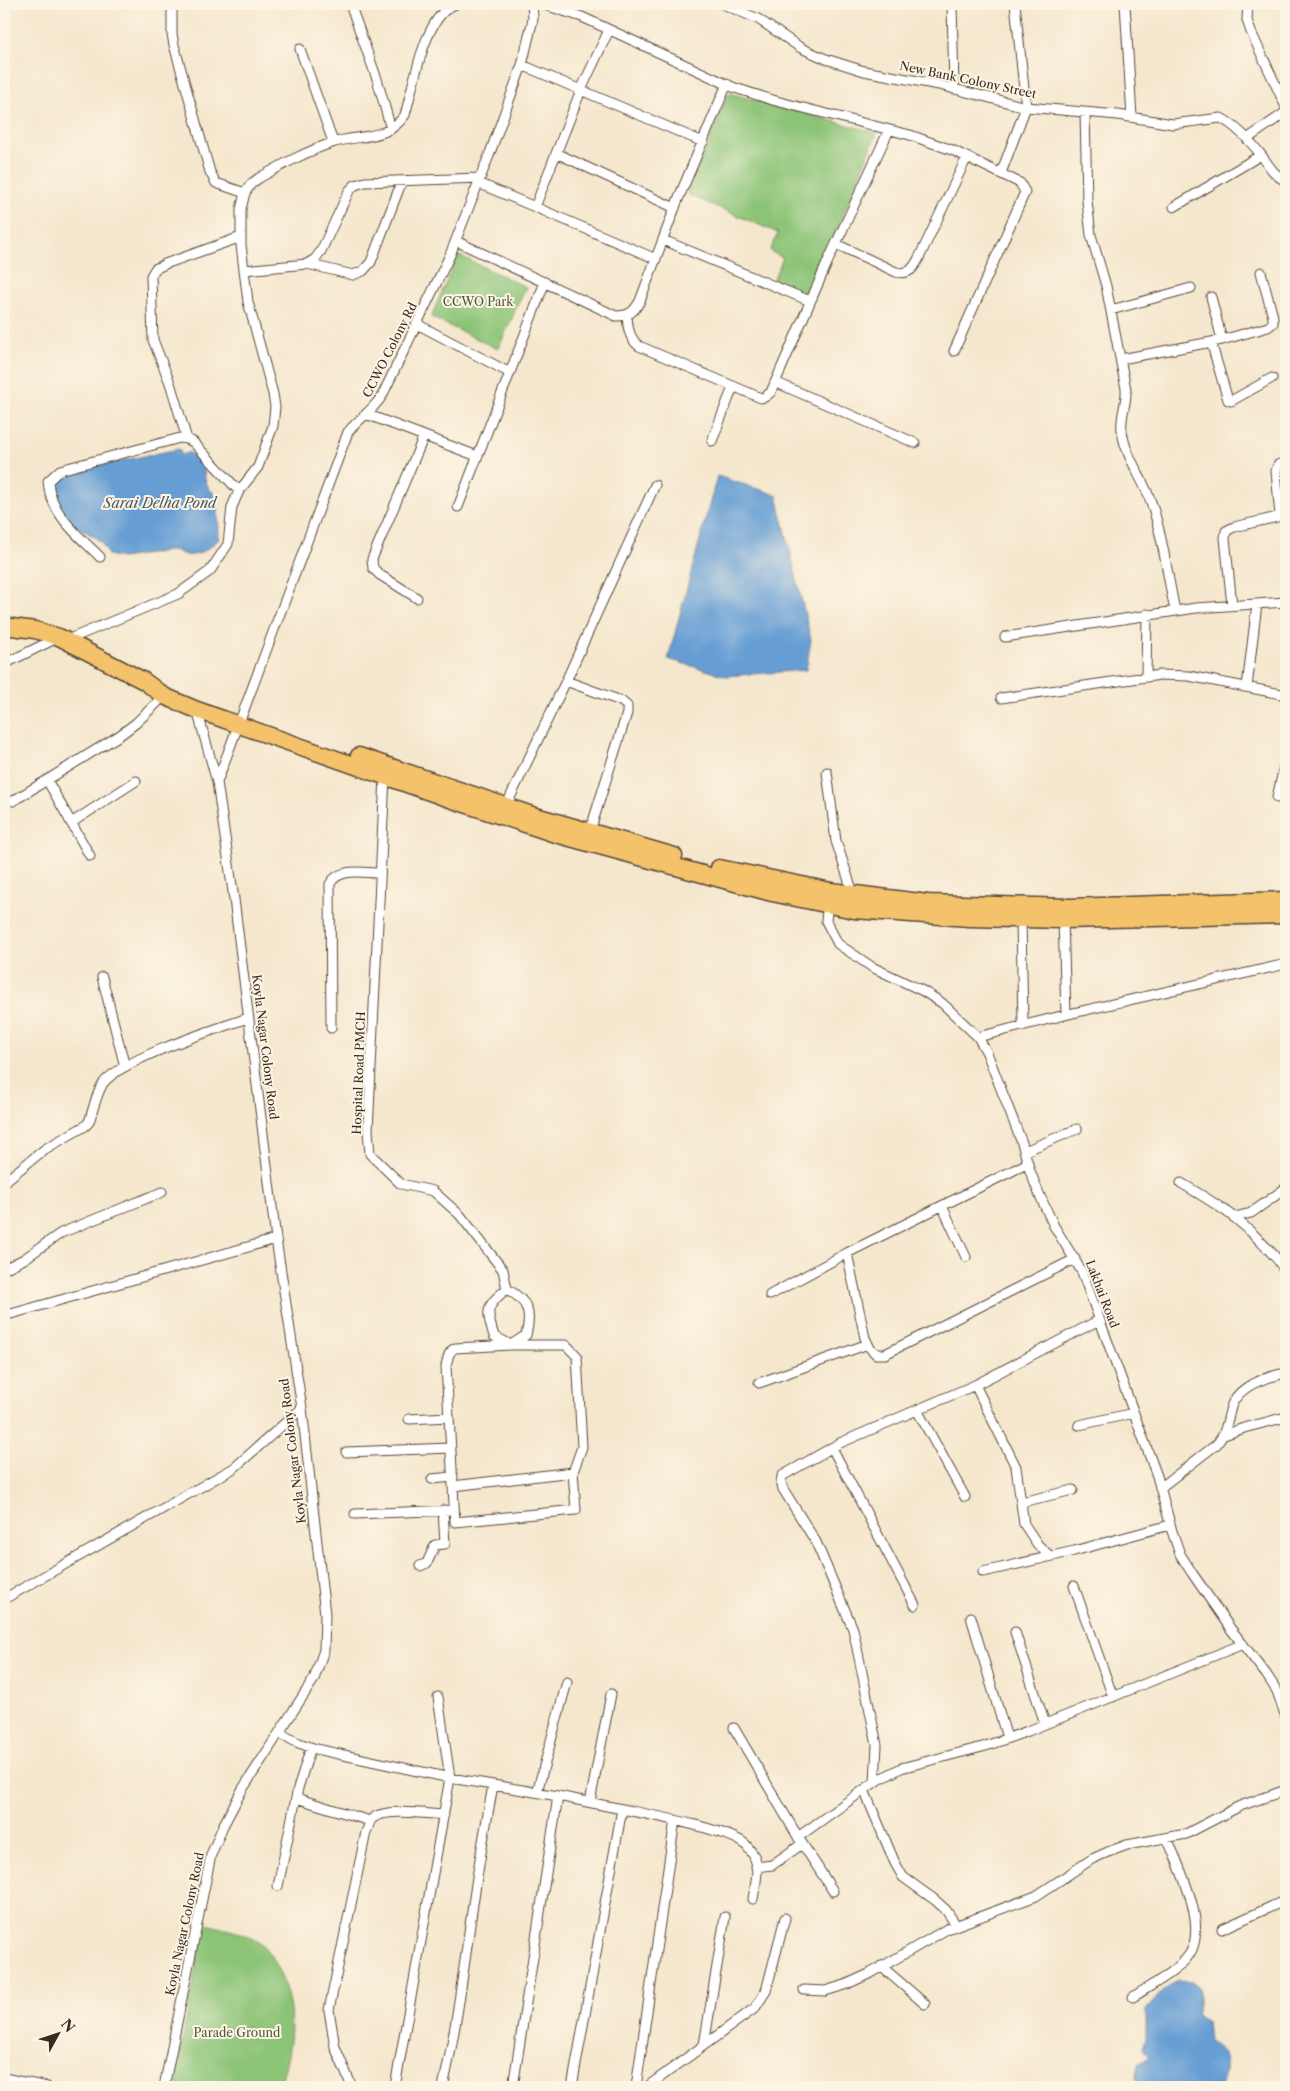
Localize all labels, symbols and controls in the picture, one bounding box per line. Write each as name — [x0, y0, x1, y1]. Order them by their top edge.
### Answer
street label: New Bank Colony Street — [898, 58, 1039, 101]
park label: CCWO Park — [443, 294, 514, 309]
street label: CCWO Colony Rd — [359, 299, 420, 400]
water label: Sarai Delha Pond — [103, 494, 218, 512]
street label: Koyla Nagar Colony Road — [249, 974, 282, 1121]
street label: Hospital Road PMCH — [349, 1011, 368, 1135]
street label: Lakhai Road — [1083, 1258, 1123, 1331]
street label: Koyla Nagar Colony Road — [276, 1377, 309, 1524]
street label: Koyla Nagar Colony Road — [162, 1850, 207, 1997]
north arrow — [32, 2008, 82, 2058]
text: N — [57, 2015, 79, 2036]
park label: Parade Ground — [194, 2025, 281, 2040]

